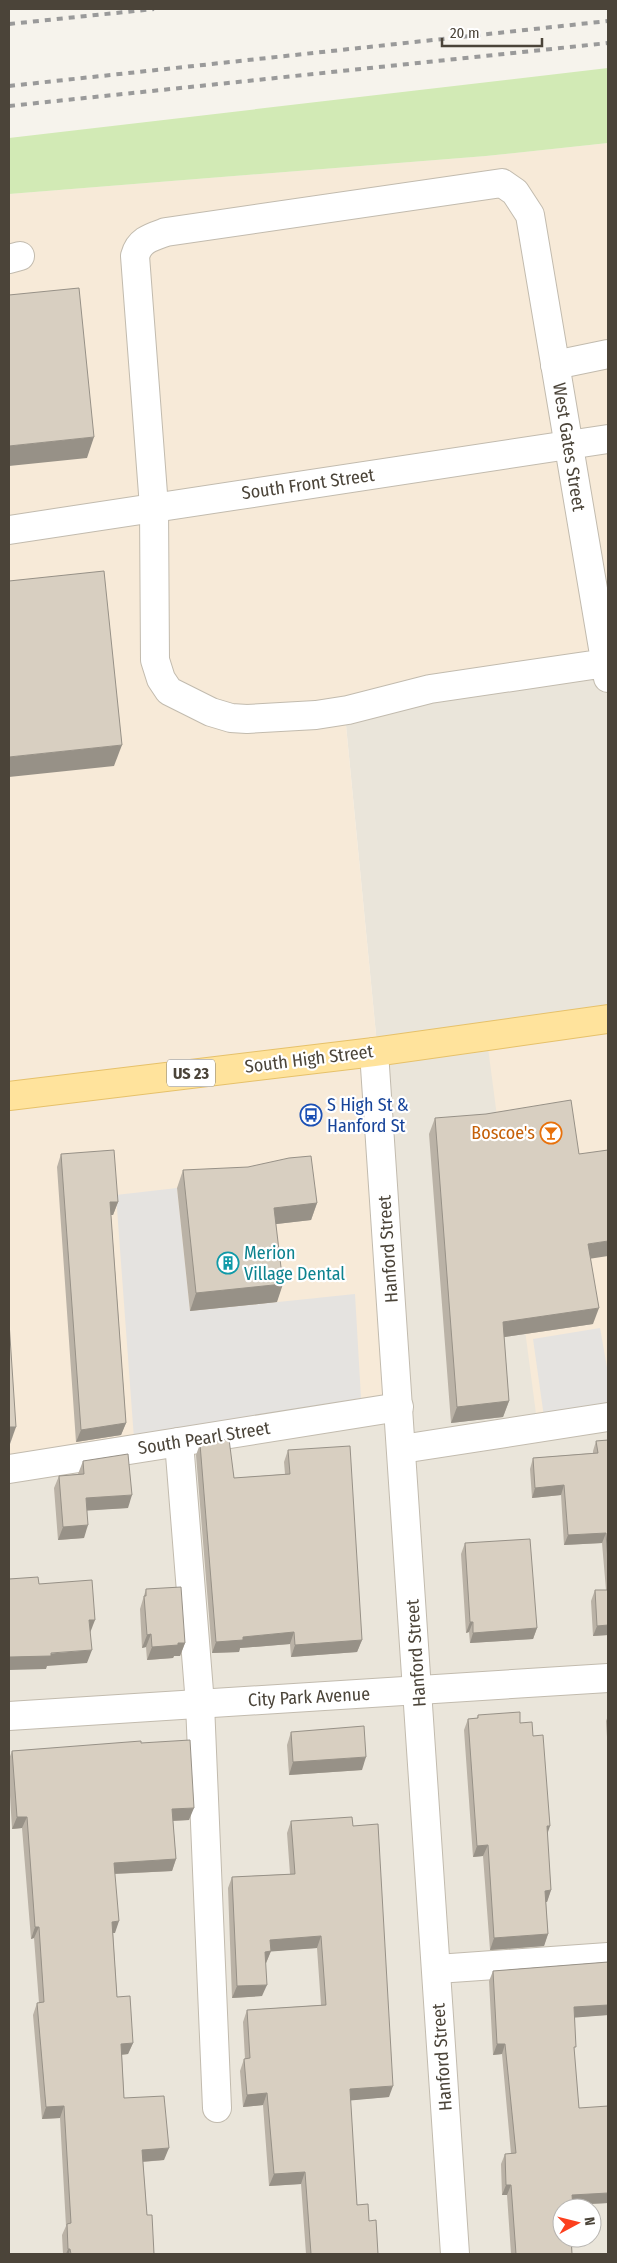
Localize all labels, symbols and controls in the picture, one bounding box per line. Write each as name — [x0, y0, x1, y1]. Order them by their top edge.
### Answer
scale bar — [442, 15, 542, 47]
text: 20 m — [450, 24, 480, 42]
street label: West Gates Street — [548, 381, 590, 513]
street label: South Front Street — [240, 464, 376, 504]
street label: South High Street — [243, 1040, 375, 1078]
road number: US 23 — [167, 1060, 215, 1086]
place label: S High St & Hanford St — [327, 1094, 409, 1137]
bus stop icon: S High St & Hanford St — [299, 1103, 323, 1127]
bar icon: Boscoe's — [539, 1121, 563, 1145]
place label: Boscoe's — [471, 1122, 535, 1144]
street label: Hanford Street — [373, 1194, 403, 1304]
place label: Merion Village Dental — [244, 1242, 345, 1285]
building icon: Merion Village Dental — [216, 1251, 240, 1275]
street label: South Pearl Street — [136, 1417, 272, 1459]
street label: Hanford Street — [401, 1598, 431, 1708]
street label: City Park Avenue — [247, 1683, 371, 1711]
street label: Hanford Street — [427, 2002, 457, 2112]
north arrow — [552, 2198, 602, 2248]
text: N — [580, 2216, 598, 2227]

